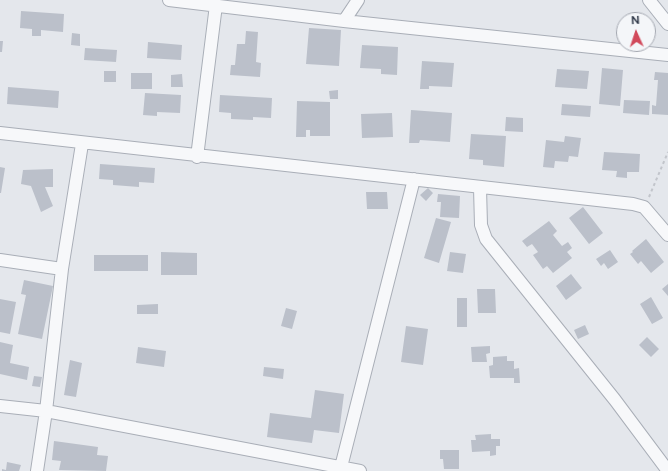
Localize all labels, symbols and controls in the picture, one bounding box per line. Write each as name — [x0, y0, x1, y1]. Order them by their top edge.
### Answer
north arrow — [616, 12, 656, 52]
text: N — [631, 14, 640, 27]

